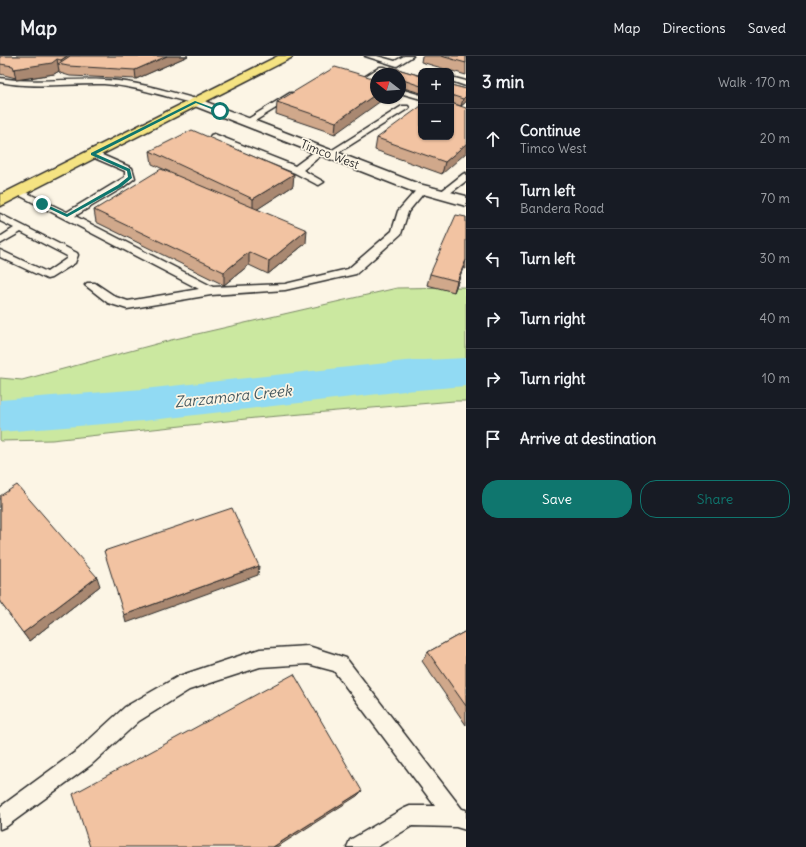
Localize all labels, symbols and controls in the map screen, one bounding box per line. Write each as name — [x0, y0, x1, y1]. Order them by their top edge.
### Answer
text: Map — [20, 16, 57, 40]
text: Map — [613, 19, 640, 37]
text: Directions — [662, 19, 726, 37]
text: Saved — [748, 19, 786, 37]
north arrow — [370, 68, 406, 104]
map controls — [418, 68, 454, 140]
button: + — [418, 68, 454, 104]
text: 3 min — [482, 71, 524, 93]
text: Walk · 170 m — [718, 74, 790, 91]
route start — [211, 102, 229, 120]
button: − — [418, 104, 454, 140]
text: Continue — [520, 121, 581, 140]
icon: ahead — [482, 128, 504, 150]
text: 20 m — [760, 130, 790, 147]
street label: Timco West — [299, 136, 361, 172]
text: Timco West — [520, 140, 587, 157]
text: Turn left — [520, 181, 575, 200]
icon: left — [482, 188, 504, 210]
text: 70 m — [761, 190, 790, 207]
route end — [33, 195, 51, 213]
text: Bandera Road — [520, 200, 604, 217]
icon: left — [482, 248, 504, 270]
text: Turn left — [520, 249, 575, 268]
text: 30 m — [760, 250, 790, 267]
icon: right — [482, 308, 504, 330]
text: Turn right — [520, 309, 585, 328]
text: 40 m — [759, 310, 790, 327]
icon: right — [482, 368, 504, 390]
text: Turn right — [520, 369, 585, 388]
text: 10 m — [762, 370, 790, 387]
water label: Zarzamora Creek — [174, 380, 294, 412]
icon: arrive — [482, 428, 504, 450]
text: Arrive at destination — [520, 429, 656, 448]
button: Save — [482, 480, 632, 518]
button: Share — [640, 480, 790, 518]

